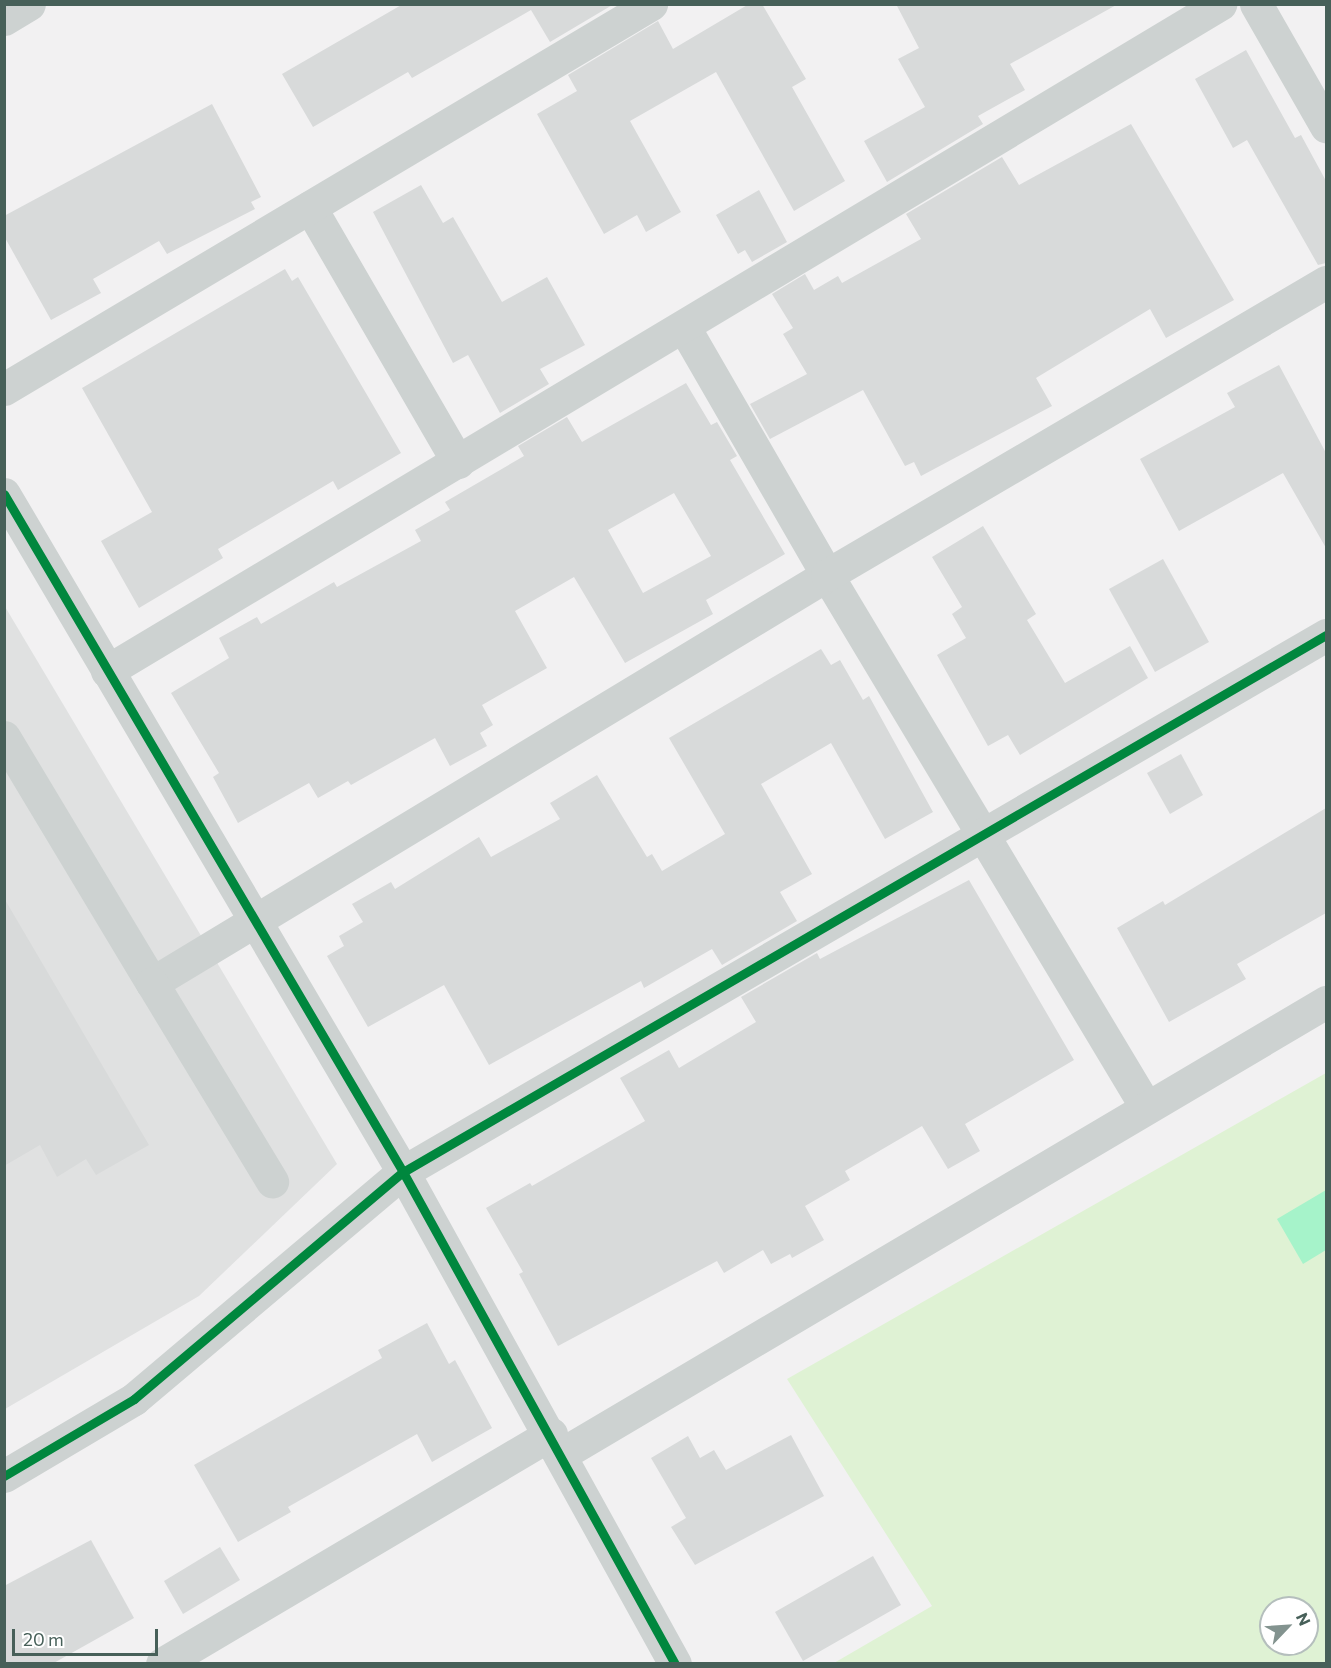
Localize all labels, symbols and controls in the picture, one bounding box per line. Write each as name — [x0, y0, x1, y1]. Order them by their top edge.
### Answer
north arrow — [1259, 1596, 1319, 1656]
text: N — [1293, 1610, 1315, 1628]
scale bar — [15, 1617, 160, 1655]
text: 20 m — [23, 1628, 64, 1650]

